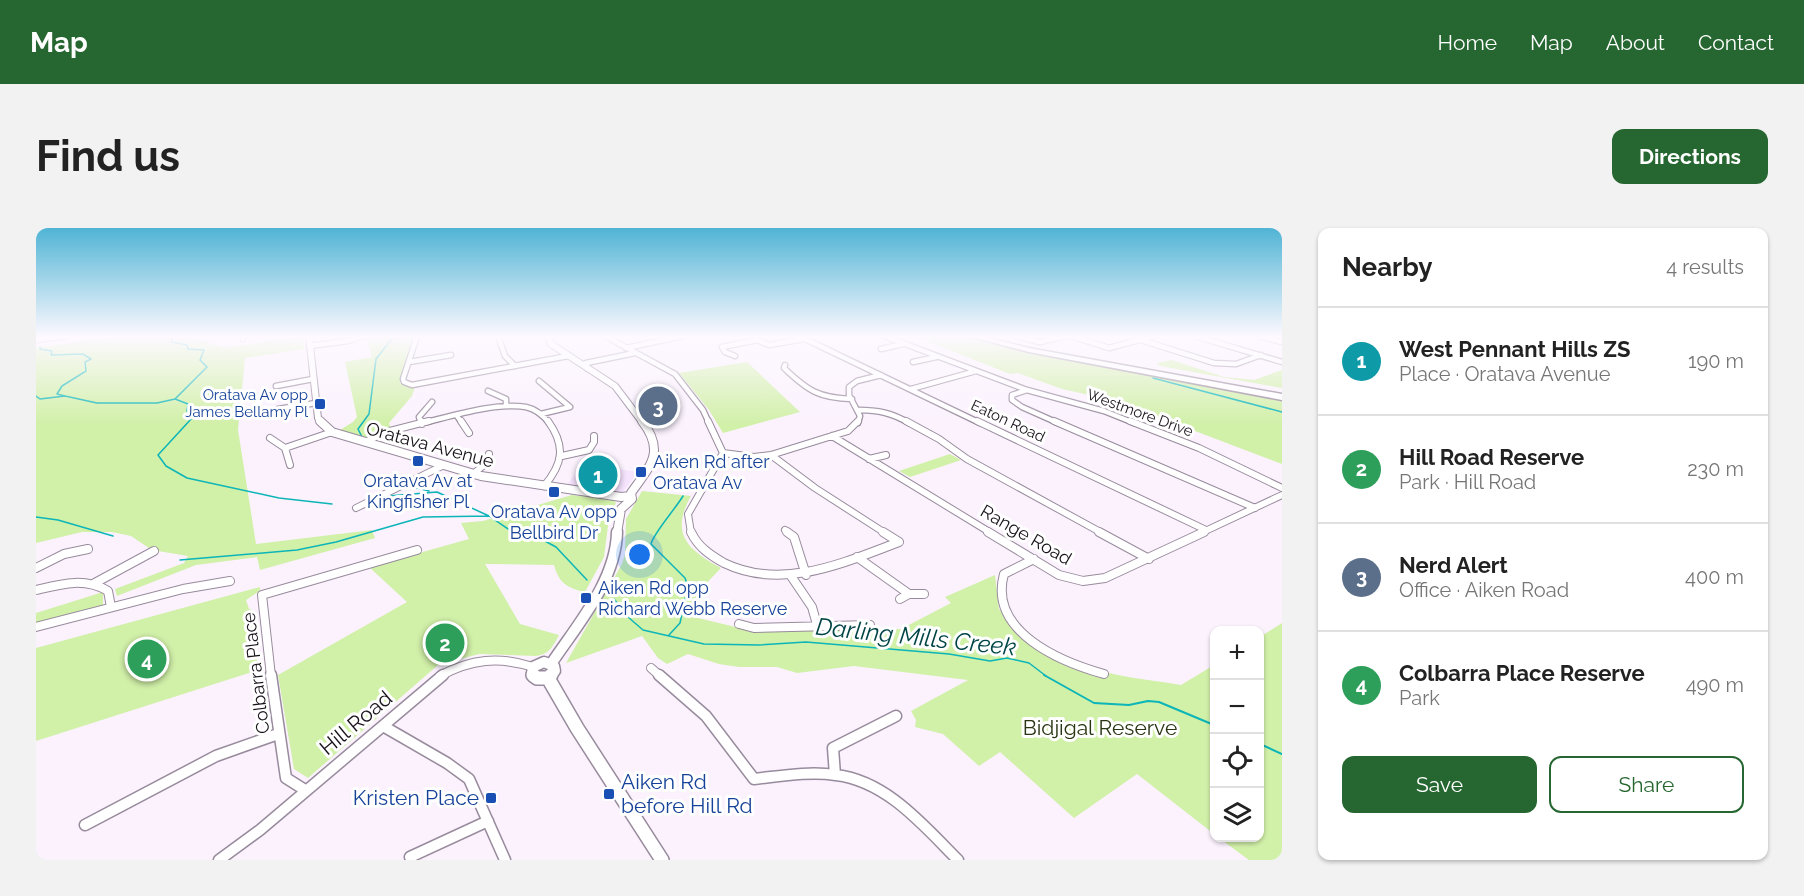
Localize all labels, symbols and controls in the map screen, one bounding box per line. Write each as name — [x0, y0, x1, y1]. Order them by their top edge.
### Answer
text: Map — [30, 26, 88, 59]
text: Home — [1438, 30, 1497, 55]
text: Map — [1530, 30, 1573, 55]
text: About — [1606, 30, 1665, 55]
text: Contact — [1698, 30, 1774, 55]
button: Directions — [1612, 129, 1768, 184]
text: Find us — [36, 132, 180, 181]
text: Nearby — [1342, 252, 1432, 282]
text: 4 results — [1666, 255, 1744, 279]
text: West Pennant Hills ZS — [1399, 336, 1631, 362]
text: 1 — [1357, 349, 1366, 373]
text: 190 m — [1688, 349, 1744, 373]
text: Place · Oratava Avenue — [1399, 362, 1610, 386]
pin: 3 — [638, 384, 678, 429]
street label: Westmore Drive — [1084, 385, 1196, 441]
place label: Oratava Av opp James Bellamy Pl — [185, 386, 309, 421]
street label: Eaton Road — [968, 396, 1048, 446]
marker: Oratava Av opp James Bellamy Pl — [313, 397, 327, 411]
street label: Oratava Avenue — [364, 417, 497, 472]
text: Hill Road Reserve — [1399, 444, 1584, 470]
place label: Aiken Rd after Oratava Av — [653, 451, 770, 493]
pin: 1 — [578, 452, 618, 498]
marker: Oratava Av at Kingfisher Pl — [411, 454, 425, 468]
text: 2 — [1356, 457, 1367, 481]
text: 230 m — [1687, 457, 1744, 481]
marker: Aiken Rd after Oratava Av — [634, 465, 648, 479]
place label: Oratava Av at Kingfisher Pl — [363, 470, 473, 512]
text: Park · Hill Road — [1399, 470, 1536, 494]
marker: Oratava Av opp Bellbird Dr — [547, 485, 561, 499]
street label: Range Road — [977, 500, 1075, 569]
place label: Oratava Av opp Bellbird Dr — [491, 501, 617, 543]
your location — [625, 540, 654, 569]
text: Nerd Alert — [1399, 552, 1508, 578]
text: 3 — [1356, 565, 1367, 589]
text: 400 m — [1685, 565, 1744, 589]
place label: Aiken Rd opp Richard Webb Reserve — [598, 577, 788, 619]
text: Office · Aiken Road — [1399, 578, 1569, 602]
marker: Aiken Rd opp Richard Webb Reserve — [579, 591, 593, 605]
street label: Colbarra Place — [238, 611, 273, 735]
water label: Darling Mills Creek — [814, 612, 1018, 661]
pin: 2 — [426, 620, 464, 666]
map controls — [1210, 626, 1264, 842]
button: + — [1210, 626, 1264, 680]
pin: 4 — [128, 636, 166, 682]
text: Colbarra Place Reserve — [1399, 660, 1645, 686]
text: 4 — [1356, 673, 1367, 697]
text: 490 m — [1686, 673, 1744, 697]
button: − — [1210, 680, 1264, 734]
street label: Hill Road — [314, 685, 397, 760]
text: Park — [1399, 686, 1440, 710]
park label: Bidjigal Reserve — [1023, 715, 1177, 740]
button: locate — [1210, 734, 1264, 788]
button: Save — [1342, 756, 1537, 813]
button: Share — [1549, 756, 1744, 813]
place label: Aiken Rd before Hill Rd — [621, 769, 753, 818]
place label: Kristen Place — [353, 785, 479, 810]
marker: Aiken Rd before Hill Rd — [602, 787, 616, 801]
button: layers — [1210, 788, 1264, 842]
marker: Kristen Place — [484, 791, 498, 805]

